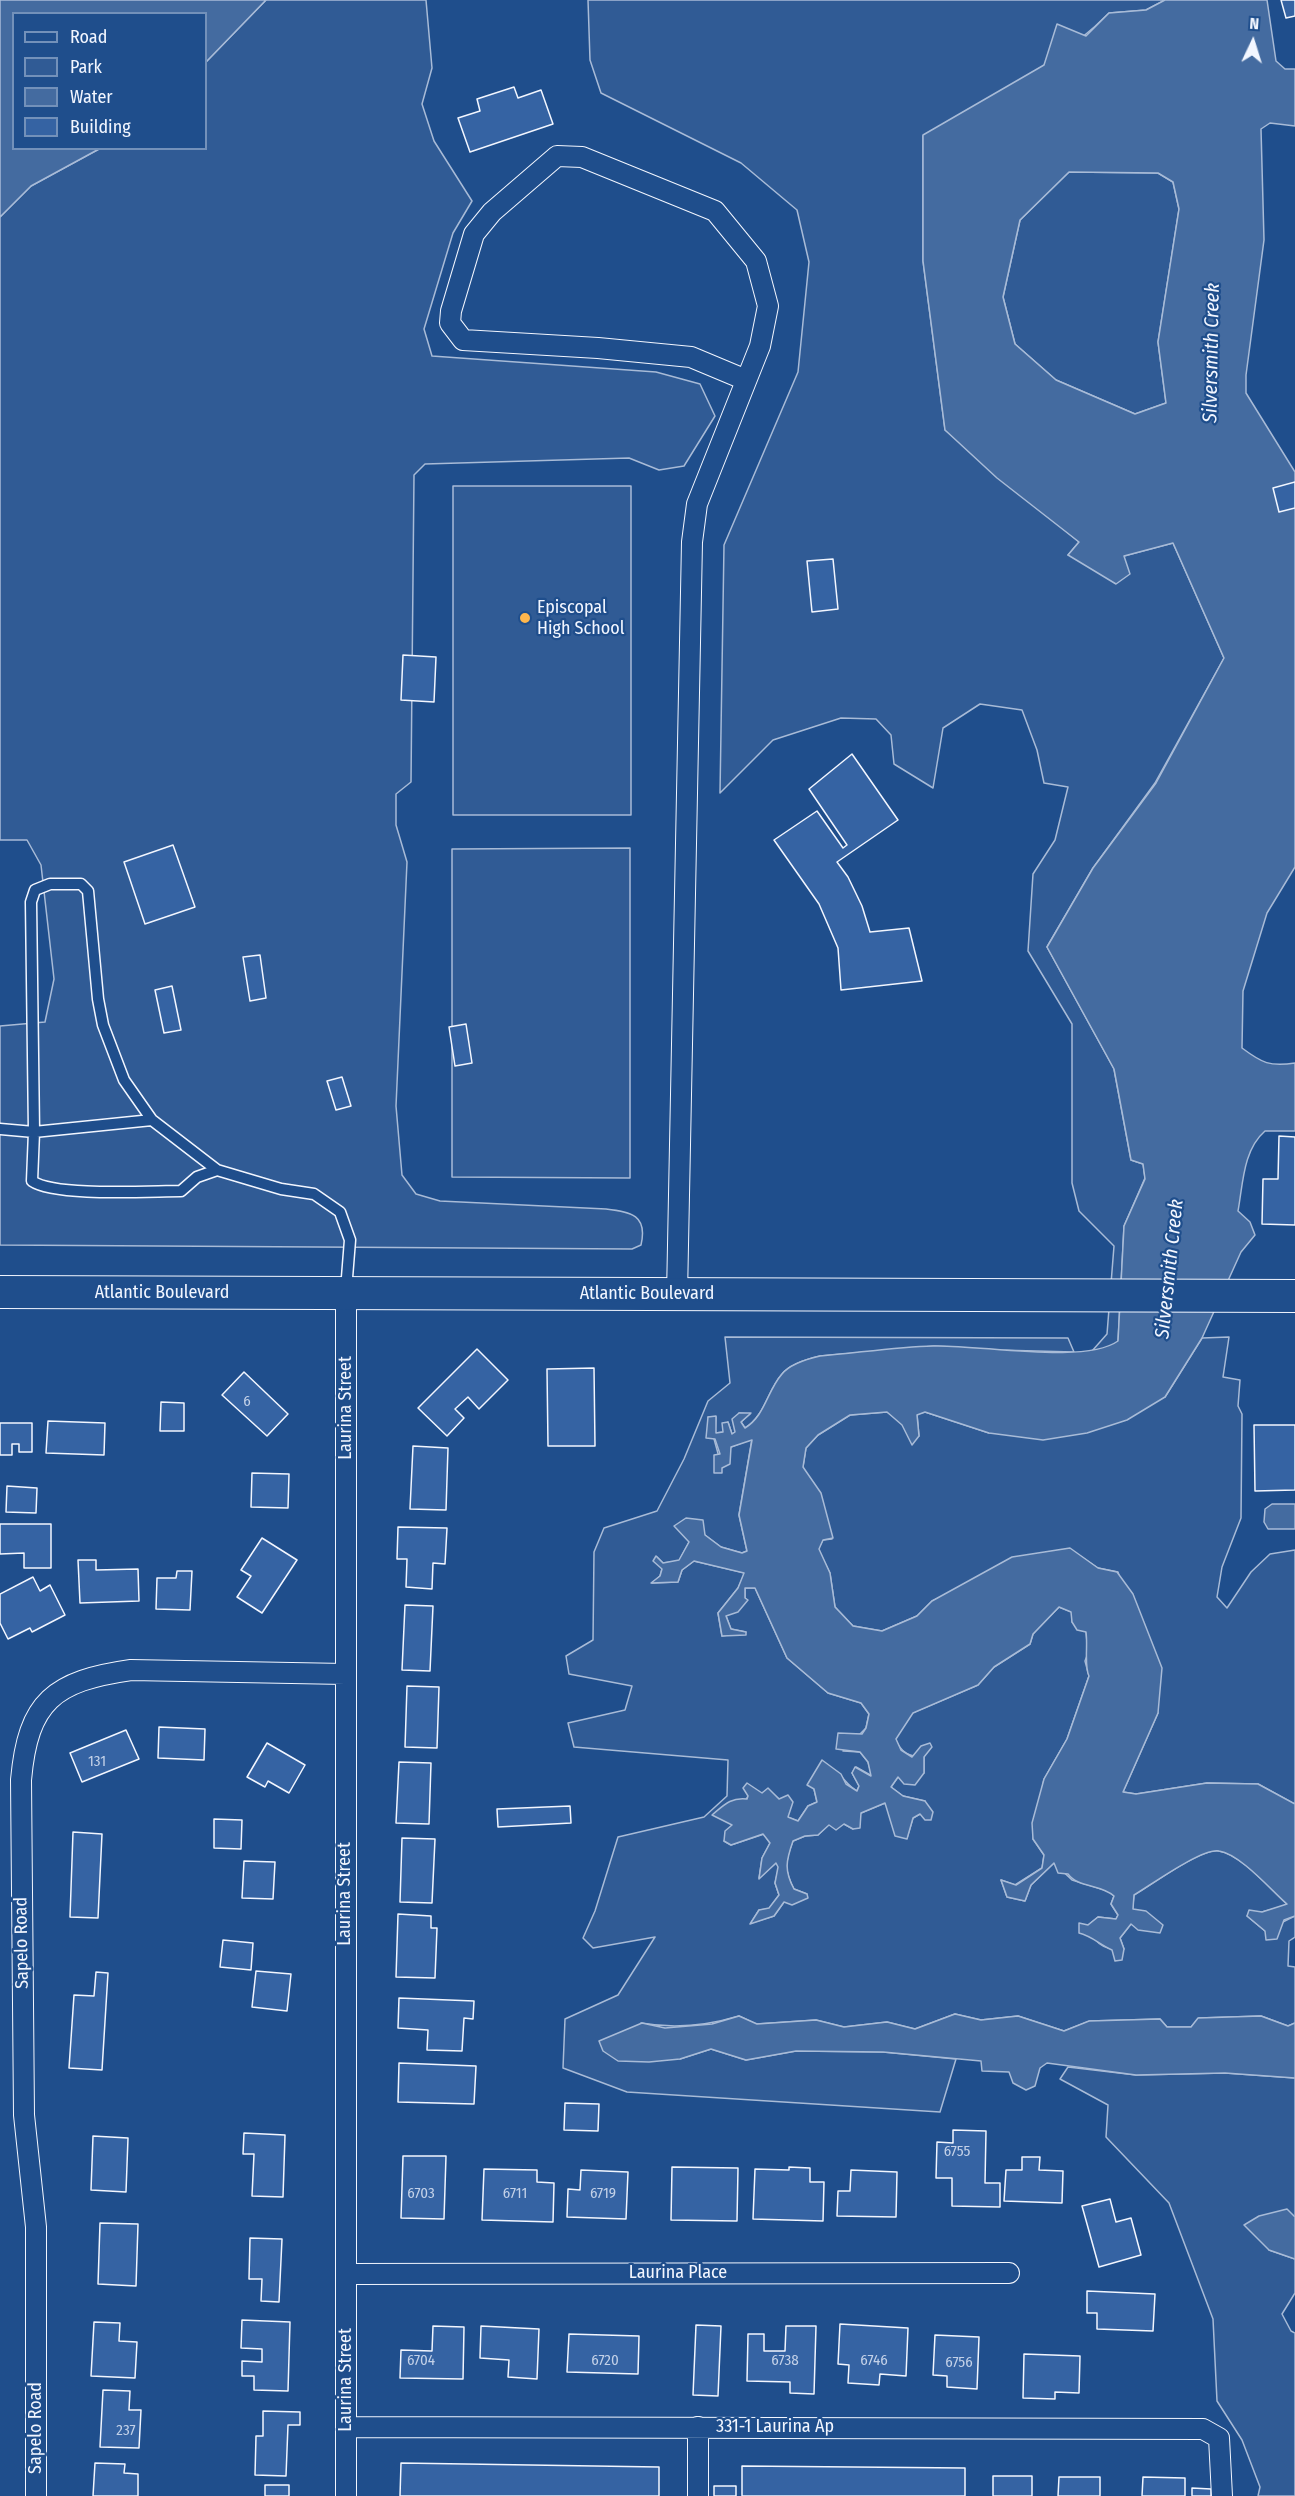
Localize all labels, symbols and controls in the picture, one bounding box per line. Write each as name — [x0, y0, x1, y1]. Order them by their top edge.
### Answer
legend — [12, 12, 207, 150]
north arrow — [1223, 12, 1283, 72]
text: N — [1249, 14, 1260, 33]
text: Road — [70, 26, 107, 48]
text: Park — [70, 56, 102, 78]
text: Water — [70, 86, 113, 108]
text: Building — [70, 116, 131, 138]
water label: Silversmith Creek — [1199, 283, 1225, 423]
place label: Episcopal High School — [537, 597, 624, 640]
marker: Episcopal High School — [518, 611, 532, 625]
water label: Silversmith Creek — [1151, 1198, 1189, 1340]
street label: Atlantic Boulevard — [95, 1282, 229, 1304]
street label: Atlantic Boulevard — [580, 1283, 714, 1305]
street label: Laurina Street — [335, 1356, 357, 1460]
house number: 6 — [243, 1393, 251, 1411]
house number: 131 — [88, 1753, 106, 1771]
street label: Laurina Street — [334, 1842, 356, 1946]
street label: Sapelo Road — [10, 1897, 34, 1989]
house number: 6755 — [944, 2143, 970, 2161]
house number: 6703 — [407, 2185, 435, 2203]
house number: 6711 — [503, 2185, 527, 2203]
house number: 6719 — [590, 2185, 616, 2203]
street label: Laurina Place — [629, 2262, 727, 2284]
street label: Laurina Street — [335, 2328, 357, 2432]
house number: 6704 — [407, 2352, 435, 2370]
house number: 6720 — [591, 2352, 619, 2370]
house number: 6738 — [771, 2352, 799, 2370]
house number: 6746 — [860, 2352, 888, 2370]
house number: 6756 — [945, 2354, 973, 2372]
street label: Sapelo Road — [25, 2382, 47, 2474]
street label: 331-1 Laurina Ap — [716, 2416, 834, 2438]
house number: 237 — [116, 2422, 136, 2440]

